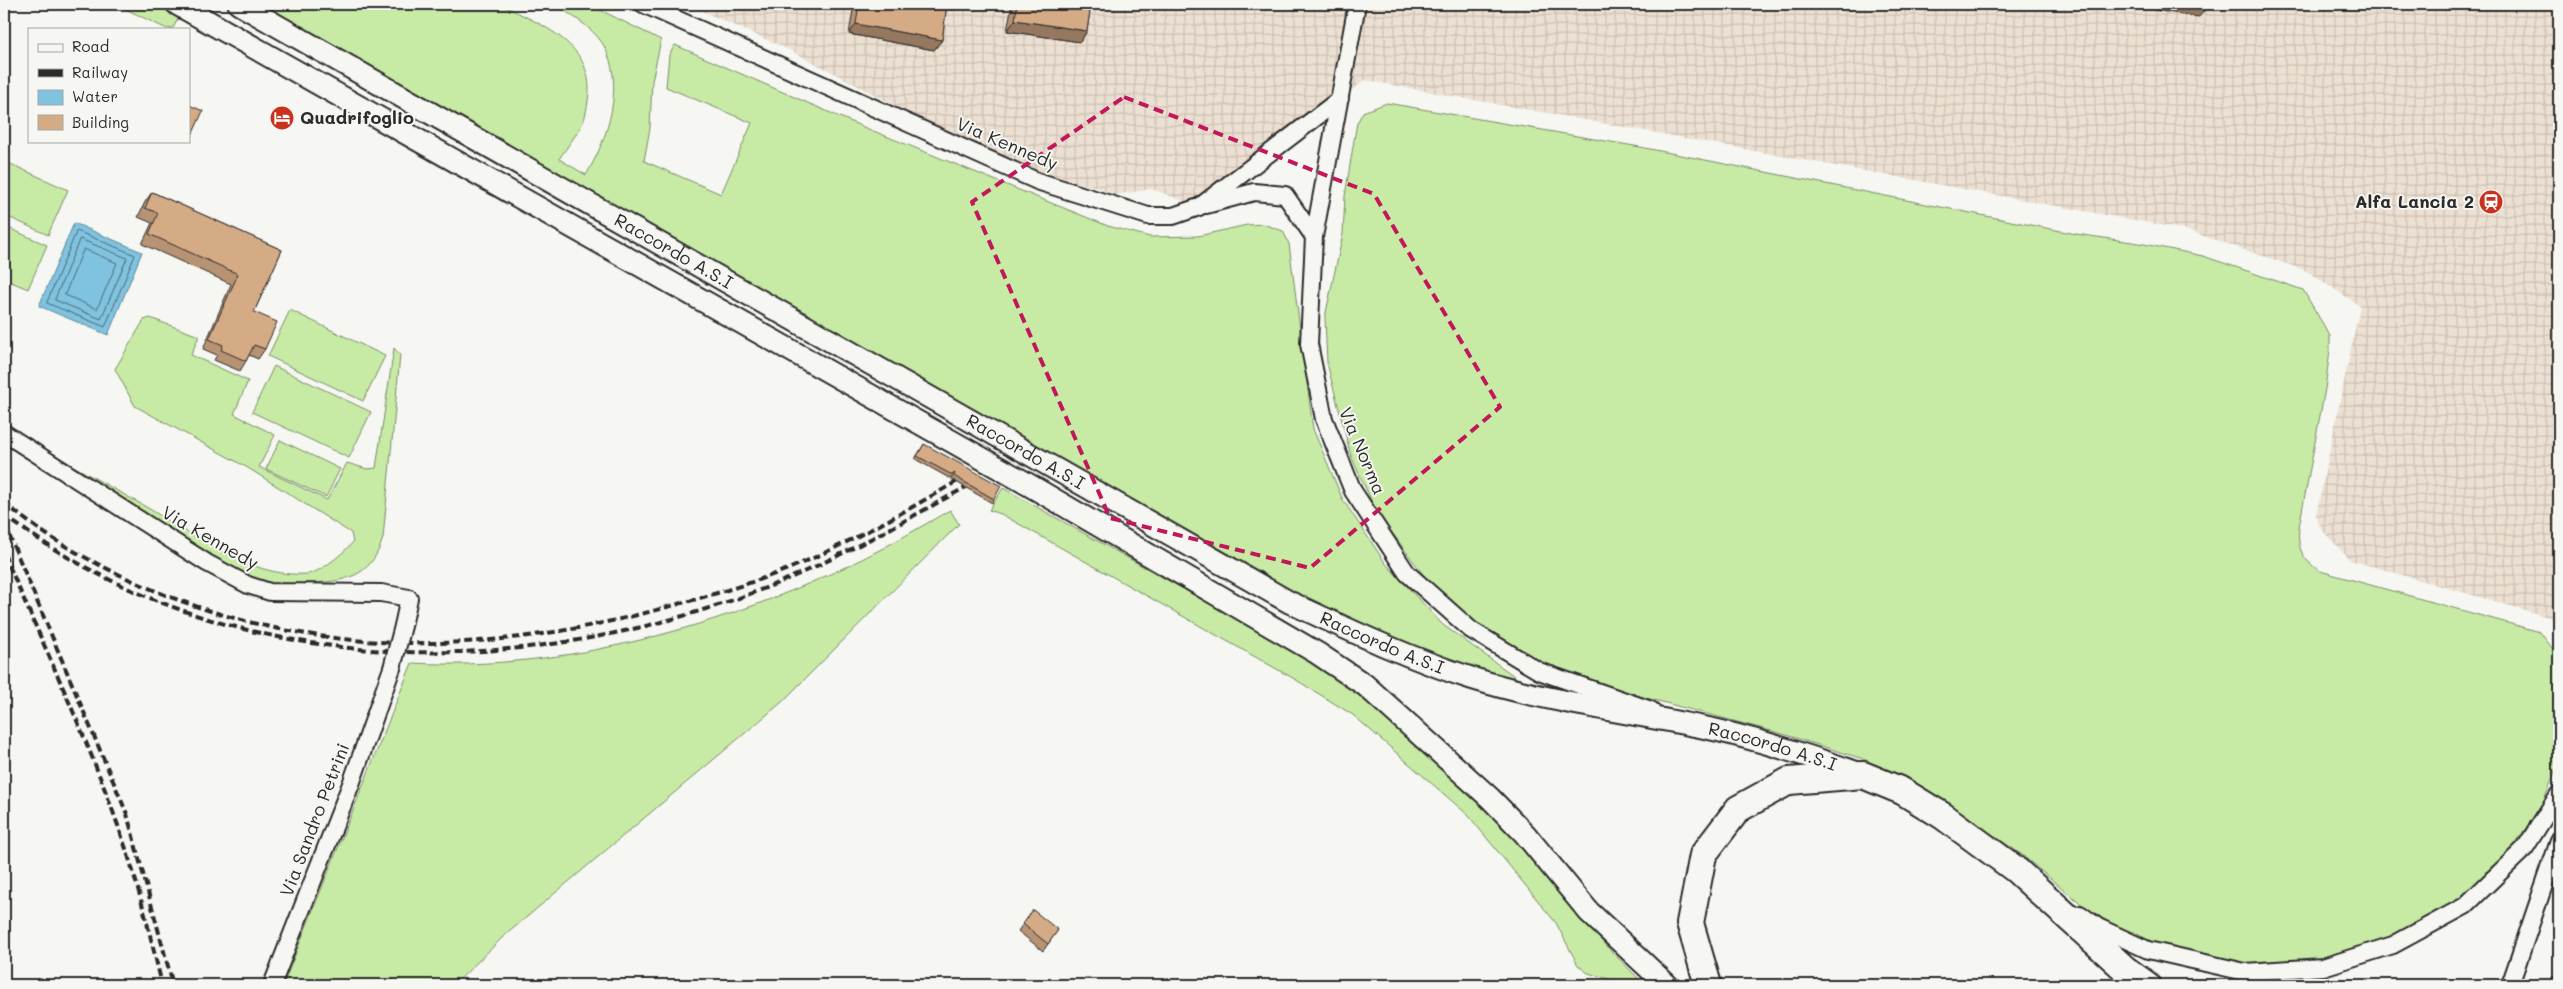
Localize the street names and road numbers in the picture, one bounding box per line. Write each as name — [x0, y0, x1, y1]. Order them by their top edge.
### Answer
street label: Via Kennedy — [953, 111, 1062, 175]
street label: Raccordo A.S.I — [610, 207, 738, 294]
street label: Via Norma — [1334, 403, 1392, 498]
street label: Raccordo A.S.I — [962, 408, 1090, 494]
street label: Via Kennedy — [158, 500, 263, 575]
street label: Raccordo A.S.I — [1316, 605, 1448, 679]
street label: Raccordo A.S.I — [1706, 716, 1840, 776]
street label: Via Sandro Petrini — [274, 740, 354, 900]

